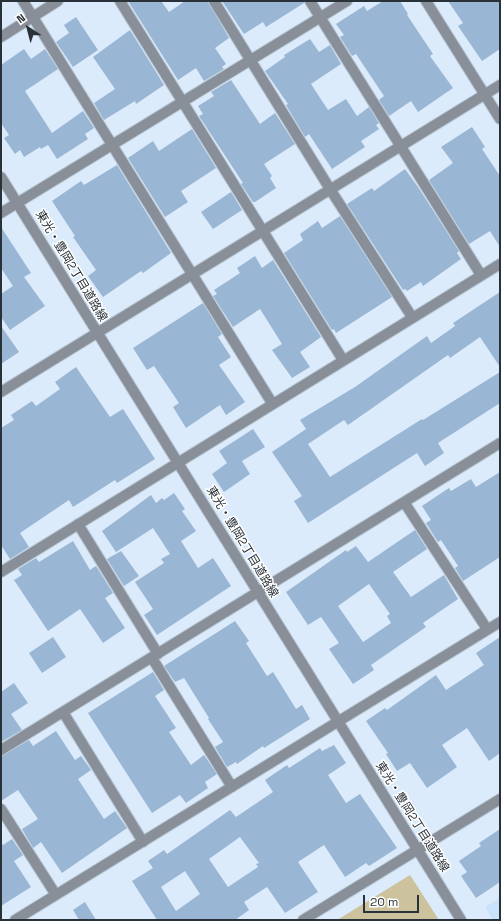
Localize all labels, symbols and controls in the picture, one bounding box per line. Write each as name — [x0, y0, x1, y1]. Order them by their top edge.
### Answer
north arrow — [8, 8, 48, 48]
text: N — [14, 10, 28, 26]
street label: 東光・豊岡2丁目道路線 — [32, 208, 110, 324]
street label: 東光・豊岡2丁目道路線 — [203, 484, 281, 600]
street label: 東光・豊岡2丁目道路線 — [372, 759, 452, 875]
scale bar — [365, 887, 421, 913]
text: 20 m — [370, 894, 398, 910]

